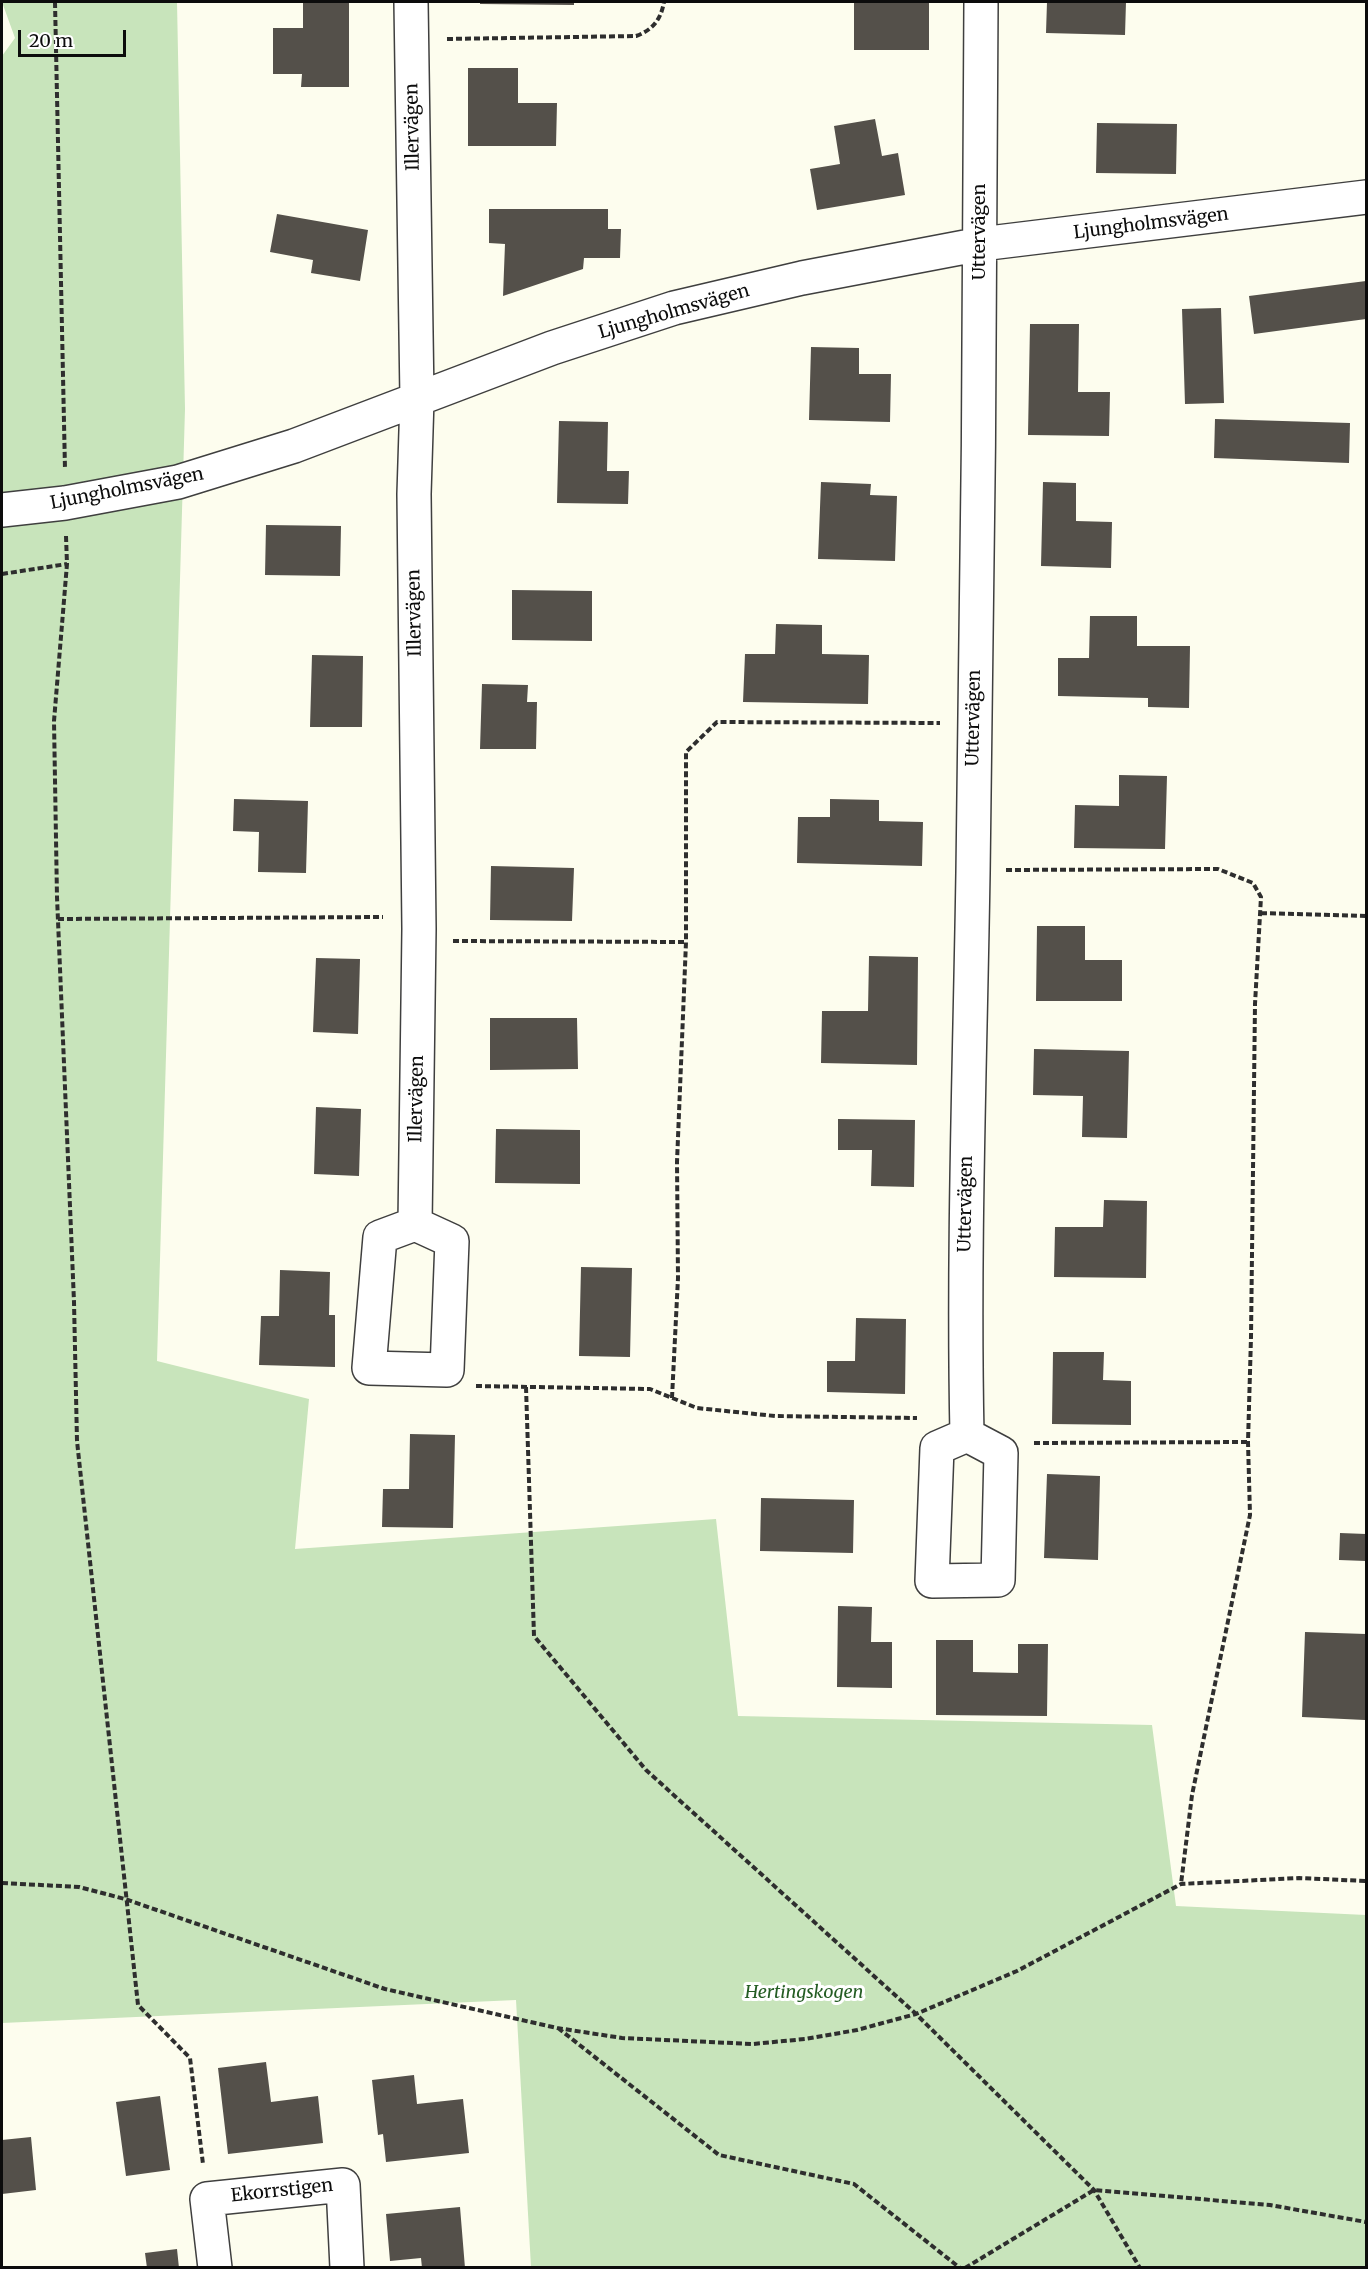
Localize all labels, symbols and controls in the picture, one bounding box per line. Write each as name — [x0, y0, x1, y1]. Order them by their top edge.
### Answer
scale bar — [21, 18, 129, 56]
text: 20 m — [29, 29, 73, 52]
street label: Illervägen — [401, 83, 425, 171]
street label: Uttervägen — [969, 184, 991, 280]
street label: Ljungholmsvägen — [1072, 204, 1230, 244]
street label: Ljungholmsvägen — [596, 280, 752, 344]
street label: Ljungholmsvägen — [48, 464, 206, 514]
street label: Illervägen — [403, 569, 427, 657]
street label: Uttervägen — [962, 670, 986, 766]
street label: Illervägen — [405, 1055, 429, 1143]
street label: Uttervägen — [954, 1156, 978, 1252]
park label: Hertingskogen — [745, 1982, 863, 2004]
street label: Ekorrstigen — [230, 2175, 334, 2207]

